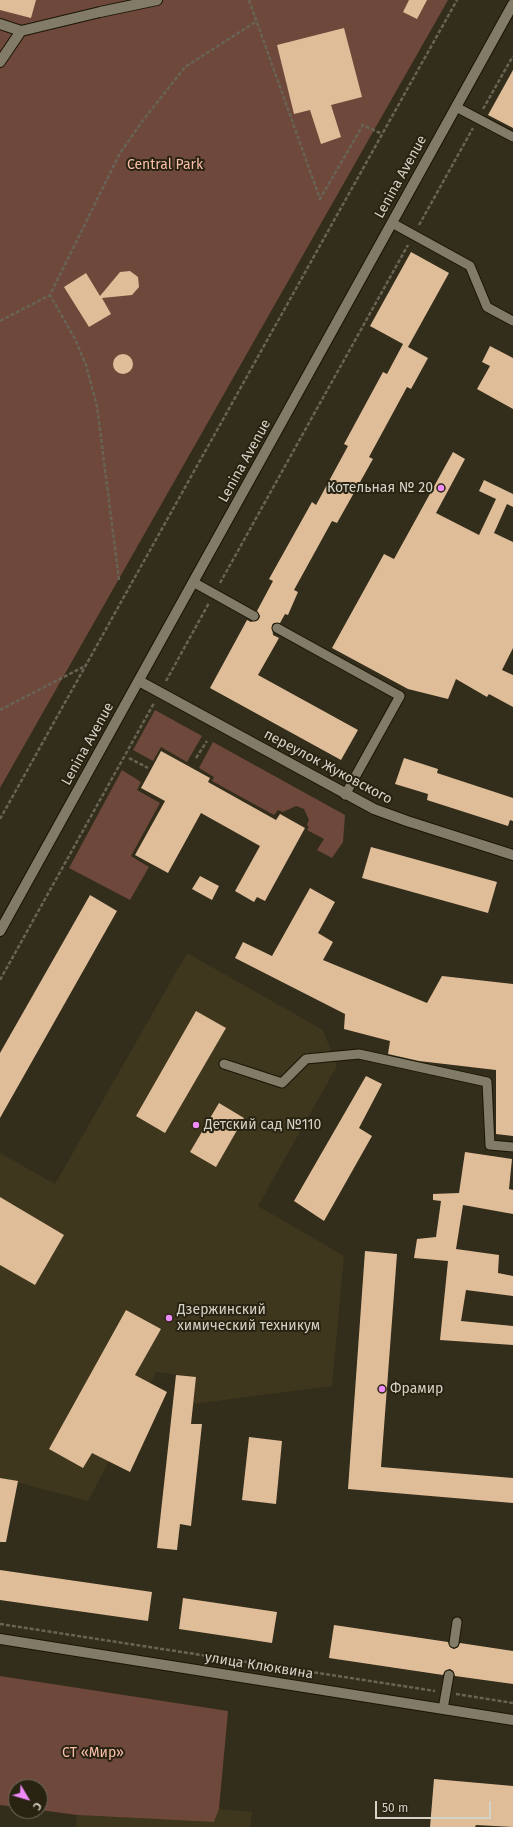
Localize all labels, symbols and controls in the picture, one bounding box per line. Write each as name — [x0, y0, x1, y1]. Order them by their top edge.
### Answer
street label: Lenina Avenue — [371, 133, 431, 221]
park label: Central Park — [127, 157, 203, 173]
street label: Lenina Avenue — [215, 417, 275, 505]
place label: Котельная № 20 — [327, 480, 433, 496]
marker: Котельная № 20 — [436, 483, 446, 493]
street label: Lenina Avenue — [58, 700, 118, 788]
street label: переулок Жуковского — [261, 726, 395, 808]
place label: Детский сад №110 — [204, 1117, 321, 1133]
marker: Детский сад №110 — [191, 1120, 201, 1130]
place label: Дзержинский химический техникум — [177, 1302, 320, 1334]
marker: Дзержинский химический техникум — [164, 1313, 174, 1323]
place label: Фрамир — [390, 1381, 443, 1397]
marker: Фрамир — [377, 1384, 387, 1394]
street label: улица Клюквина — [204, 1649, 314, 1683]
park label: СТ «Мир» — [62, 1745, 124, 1761]
north arrow — [8, 1779, 48, 1819]
scale bar — [377, 1793, 493, 1819]
text: С — [30, 1800, 44, 1813]
text: 50 m — [382, 1801, 408, 1815]

